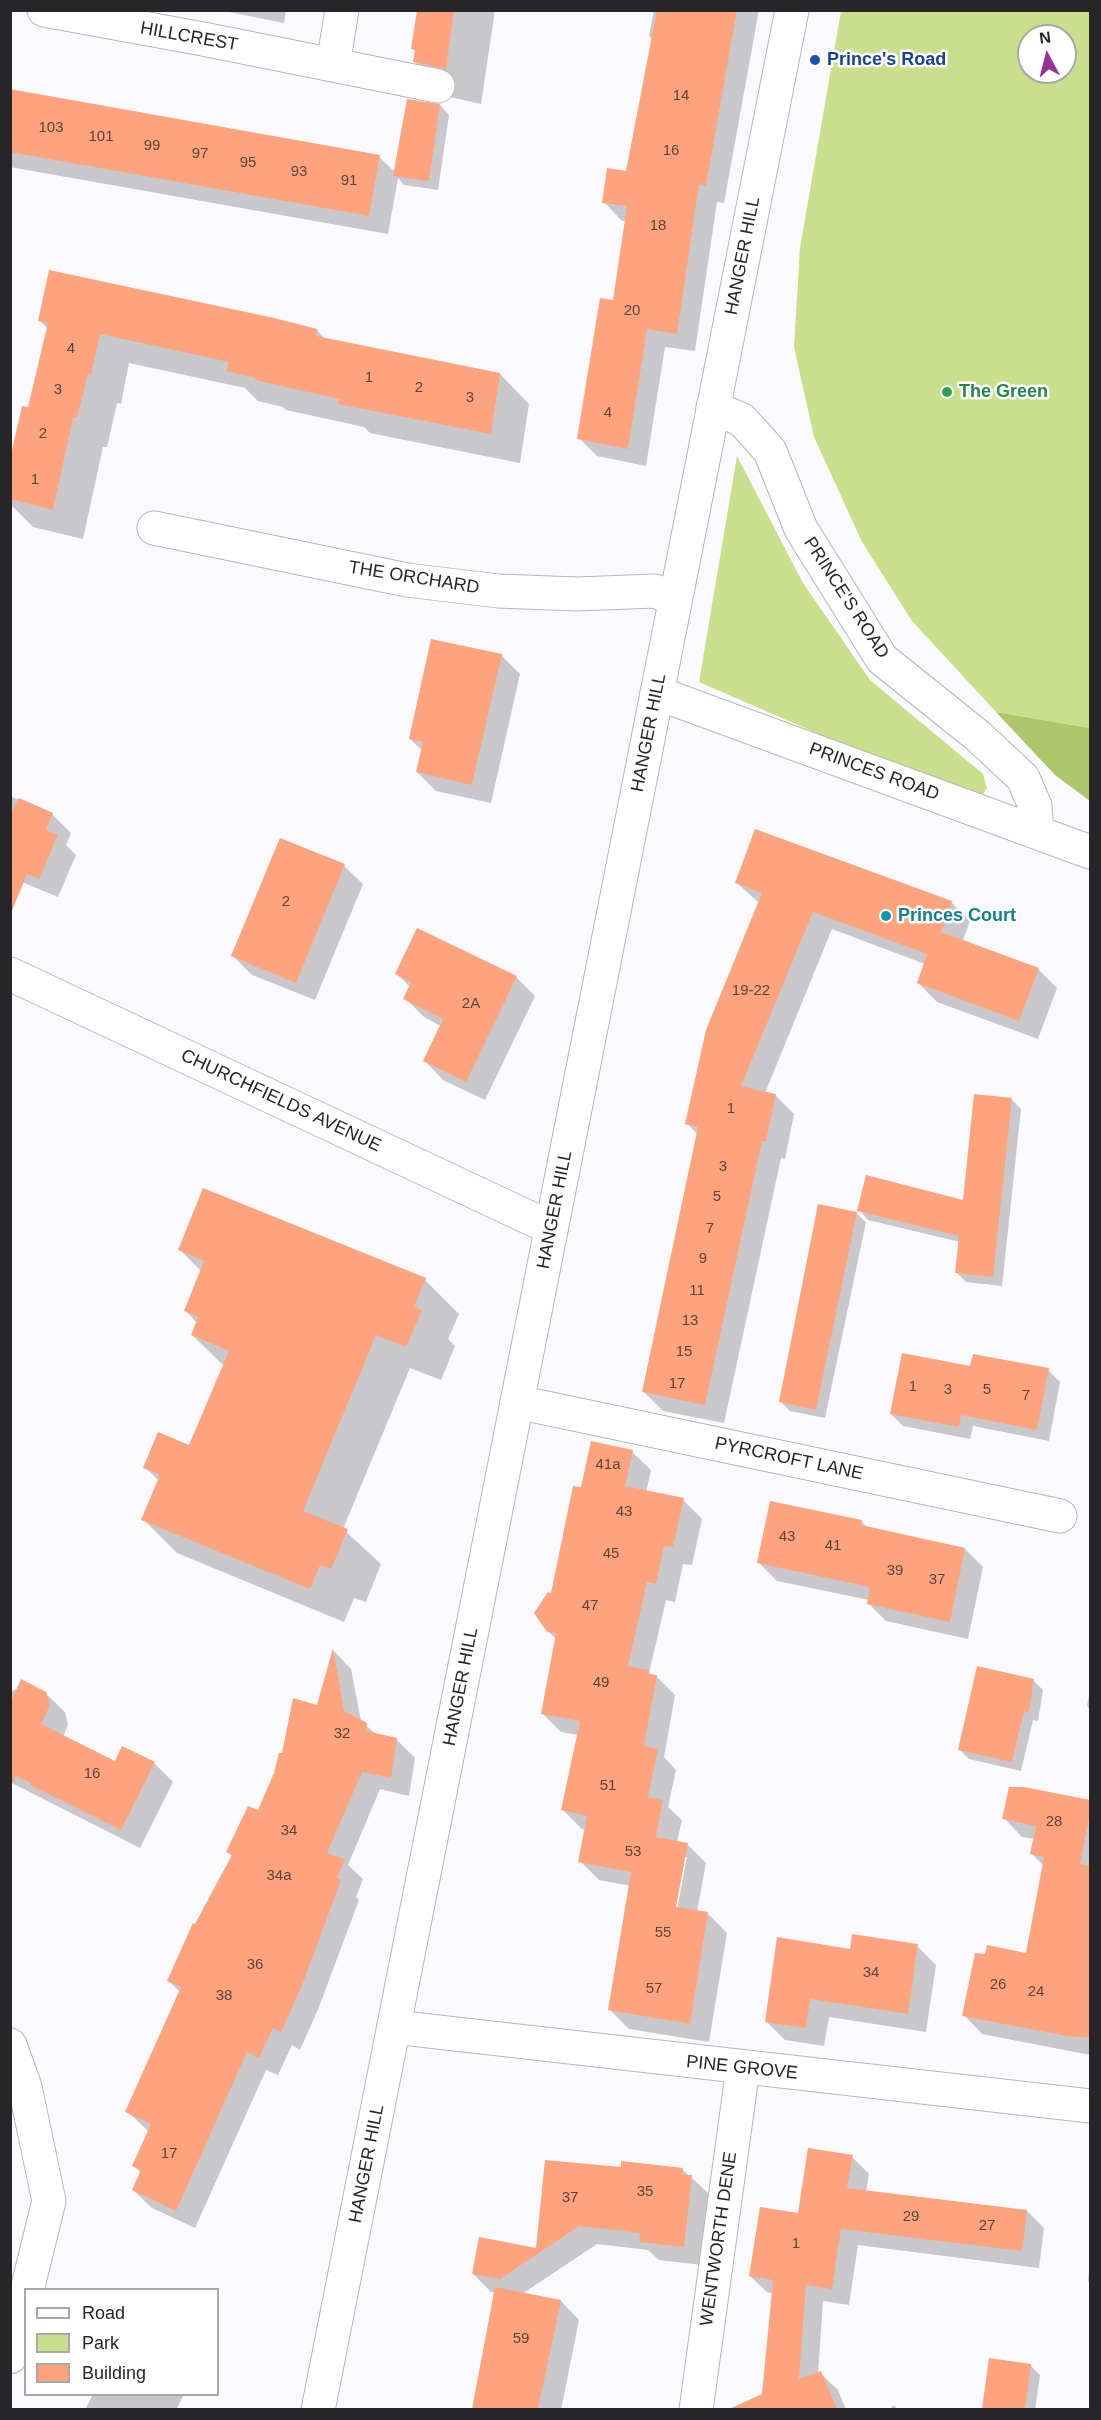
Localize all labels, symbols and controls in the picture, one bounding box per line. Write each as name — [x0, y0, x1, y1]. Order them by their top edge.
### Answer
street label: HILLCREST — [138, 18, 240, 56]
north arrow — [1017, 24, 1077, 84]
text: N — [1038, 28, 1052, 47]
place label: Prince's Road — [827, 49, 946, 71]
marker: Prince's Road — [808, 53, 822, 67]
house number: 14 — [673, 87, 689, 105]
house number: 103 — [38, 119, 64, 137]
house number: 101 — [88, 128, 114, 146]
house number: 99 — [144, 137, 160, 155]
house number: 16 — [663, 142, 679, 160]
house number: 97 — [192, 145, 208, 163]
house number: 95 — [240, 154, 256, 172]
house number: 93 — [291, 163, 307, 181]
house number: 91 — [341, 172, 357, 190]
street label: HANGER HILL — [721, 195, 765, 317]
house number: 18 — [650, 217, 666, 235]
house number: 20 — [624, 302, 640, 320]
house number: 4 — [67, 340, 75, 358]
house number: 1 — [365, 369, 373, 387]
house number: 2 — [415, 379, 423, 397]
house number: 3 — [54, 381, 62, 399]
place label: The Green — [959, 381, 1048, 403]
marker: The Green — [940, 385, 954, 399]
house number: 3 — [466, 389, 474, 407]
house number: 4 — [604, 404, 612, 422]
house number: 2 — [39, 425, 47, 443]
house number: 1 — [31, 471, 39, 489]
street label: PRINCE'S ROAD — [799, 533, 893, 663]
street label: THE ORCHARD — [347, 557, 481, 599]
street label: HANGER HILL — [627, 672, 671, 794]
street label: PRINCES ROAD — [806, 738, 942, 806]
house number: 2 — [282, 893, 290, 911]
place label: Princes Court — [898, 905, 1016, 927]
marker: Princes Court — [879, 909, 893, 923]
house number: 19-22 — [732, 982, 770, 1000]
house number: 2A — [462, 995, 480, 1013]
street label: CHURCHFIELDS AVENUE — [177, 1045, 385, 1157]
house number: 1 — [727, 1100, 735, 1118]
street label: HANGER HILL — [533, 1149, 577, 1271]
house number: 3 — [719, 1158, 727, 1176]
house number: 5 — [713, 1188, 721, 1206]
house number: 7 — [706, 1220, 714, 1238]
house number: 9 — [699, 1250, 707, 1268]
house number: 11 — [689, 1282, 705, 1300]
house number: 13 — [682, 1312, 698, 1330]
house number: 15 — [676, 1343, 692, 1361]
house number: 17 — [669, 1375, 685, 1393]
house number: 1 — [909, 1378, 917, 1396]
house number: 3 — [944, 1381, 952, 1399]
house number: 5 — [983, 1381, 991, 1399]
house number: 7 — [1022, 1387, 1030, 1405]
street label: PYRCROFT LANE — [713, 1433, 865, 1485]
house number: 41a — [595, 1456, 621, 1474]
house number: 43 — [616, 1503, 632, 1521]
house number: 43 — [779, 1528, 795, 1546]
house number: 41 — [825, 1537, 841, 1555]
house number: 45 — [603, 1545, 619, 1563]
house number: 39 — [887, 1562, 903, 1580]
house number: 37 — [929, 1571, 945, 1589]
house number: 47 — [582, 1597, 598, 1615]
street label: HANGER HILL — [439, 1626, 483, 1748]
house number: 49 — [593, 1674, 609, 1692]
house number: 32 — [334, 1725, 350, 1743]
house number: 16 — [84, 1765, 100, 1783]
house number: 51 — [600, 1777, 616, 1795]
house number: 28 — [1046, 1813, 1062, 1831]
house number: 34 — [281, 1822, 297, 1840]
house number: 53 — [625, 1843, 641, 1861]
house number: 34a — [266, 1867, 292, 1885]
house number: 55 — [655, 1924, 671, 1942]
house number: 36 — [247, 1956, 263, 1974]
house number: 34 — [863, 1964, 879, 1982]
house number: 26 — [990, 1976, 1006, 1994]
house number: 57 — [646, 1980, 662, 1998]
house number: 24 — [1028, 1983, 1044, 2001]
house number: 38 — [216, 1987, 232, 2005]
street label: PINE GROVE — [685, 2051, 799, 2085]
street label: HANGER HILL — [345, 2103, 389, 2225]
house number: 17 — [161, 2145, 177, 2163]
street label: WENTWORTH DENE — [696, 2151, 742, 2327]
house number: 35 — [637, 2183, 653, 2201]
house number: 37 — [562, 2189, 578, 2207]
house number: 29 — [903, 2208, 919, 2226]
house number: 27 — [979, 2217, 995, 2235]
house number: 1 — [792, 2235, 800, 2253]
legend — [24, 2288, 219, 2396]
text: Road — [82, 2303, 125, 2323]
house number: 59 — [513, 2330, 529, 2348]
text: Park — [82, 2333, 119, 2353]
text: Building — [82, 2363, 146, 2383]

